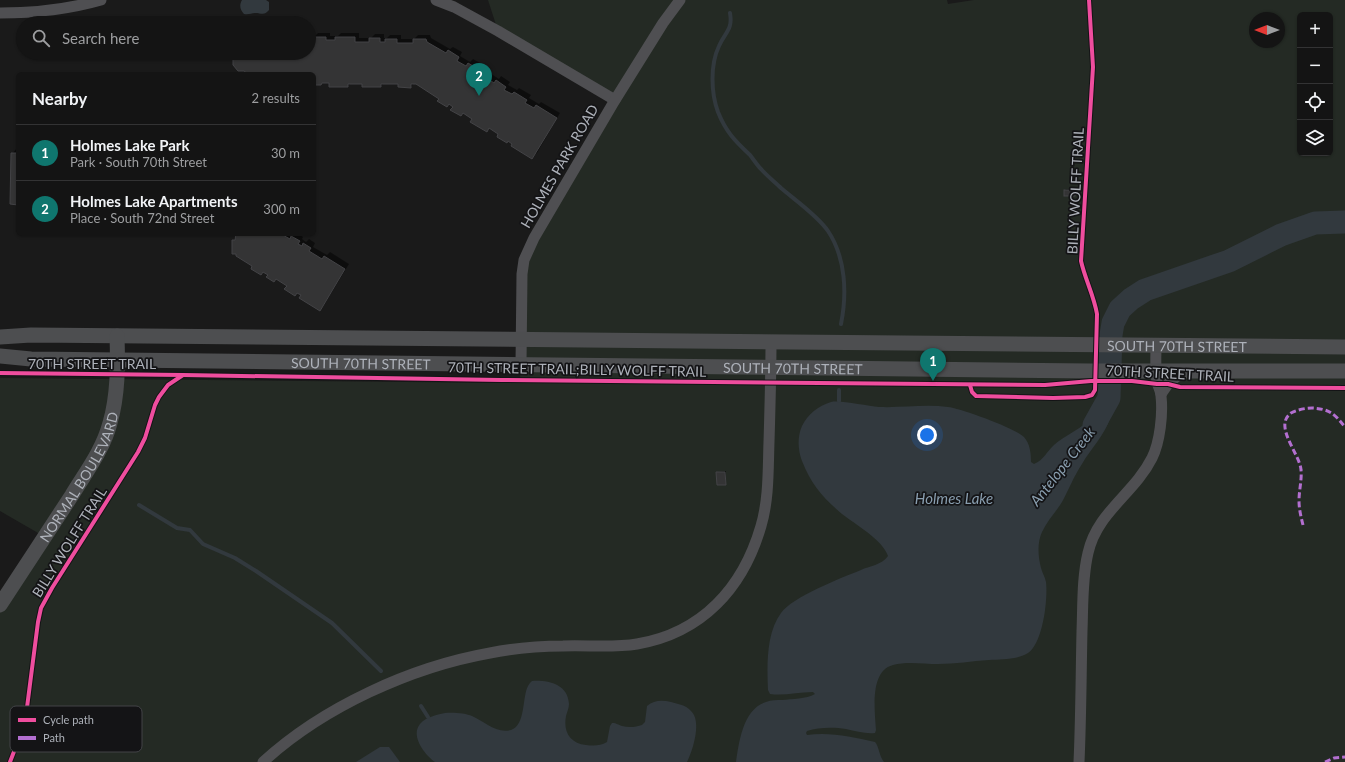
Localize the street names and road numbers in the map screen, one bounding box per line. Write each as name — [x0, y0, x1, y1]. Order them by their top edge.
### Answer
street label: HOLMES PARK ROAD — [517, 101, 601, 231]
street label: BILLY WOLFF TRAIL — [1063, 127, 1087, 255]
street label: SOUTH 70TH STREET — [1107, 336, 1248, 355]
street label: SOUTH 70TH STREET — [291, 353, 431, 372]
street label: 70TH STREET TRAIL — [28, 355, 156, 372]
street label: 70TH STREET TRAIL;BILLY WOLFF TRAIL — [448, 358, 706, 380]
street label: SOUTH 70TH STREET — [723, 358, 863, 377]
street label: 70TH STREET TRAIL — [1106, 361, 1234, 385]
street label: NORMAL BOULEVARD — [35, 410, 121, 545]
street label: BILLY WOLFF TRAIL — [28, 484, 110, 600]

